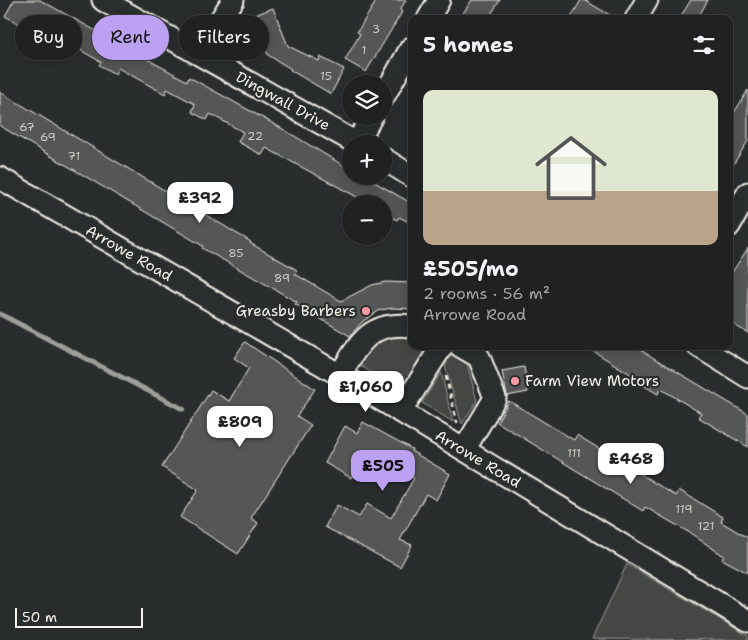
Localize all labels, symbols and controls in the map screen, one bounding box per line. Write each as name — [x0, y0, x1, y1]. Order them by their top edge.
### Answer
chip: Buy — [15, 15, 82, 60]
chip: Rent — [92, 15, 169, 60]
chip: Filters — [179, 15, 269, 60]
house number: 3 — [372, 21, 380, 37]
text: 5 homes — [423, 31, 514, 59]
icon: filters — [690, 31, 718, 59]
house number: 1 — [361, 42, 367, 58]
street label: Dingwall Drive — [232, 67, 334, 135]
house number: 15 — [320, 68, 332, 84]
map controls — [342, 75, 392, 245]
button: layers — [342, 75, 392, 125]
house number: 67 — [19, 119, 35, 135]
icon: home — [526, 123, 616, 213]
house number: 22 — [247, 128, 263, 144]
house number: 69 — [40, 129, 56, 145]
button: + — [342, 135, 392, 185]
house number: 71 — [68, 148, 80, 164]
pin: £392 — [170, 182, 230, 224]
text: £392 — [178, 187, 222, 208]
button: − — [342, 195, 392, 245]
street label: Arrowe Road — [82, 220, 176, 286]
house number: 85 — [228, 245, 244, 261]
text: £505/mo — [423, 255, 519, 283]
house number: 89 — [274, 270, 290, 286]
text: 2 rooms · 56 m² — [423, 283, 550, 304]
place label: Greasby Barbers — [236, 301, 356, 321]
text: Arrowe Road — [423, 304, 526, 325]
marker: Greasby Barbers — [360, 305, 372, 317]
pin: £1,060 — [325, 370, 407, 413]
place label: Farm View Motors — [525, 371, 659, 391]
marker: Farm View Motors — [509, 375, 521, 387]
text: £1,060 — [339, 376, 393, 397]
pin: £809 — [210, 406, 270, 448]
text: £809 — [218, 411, 262, 432]
street label: Arrowe Road — [431, 426, 525, 493]
pin: £468 — [601, 442, 661, 485]
house number: 111 — [567, 445, 581, 461]
text: £468 — [609, 448, 653, 469]
pin: £505 — [353, 450, 413, 492]
text: £505 — [362, 455, 404, 476]
house number: 119 — [675, 501, 693, 517]
house number: 121 — [697, 518, 715, 534]
scale bar — [15, 605, 142, 628]
text: 50 m — [22, 608, 57, 626]

